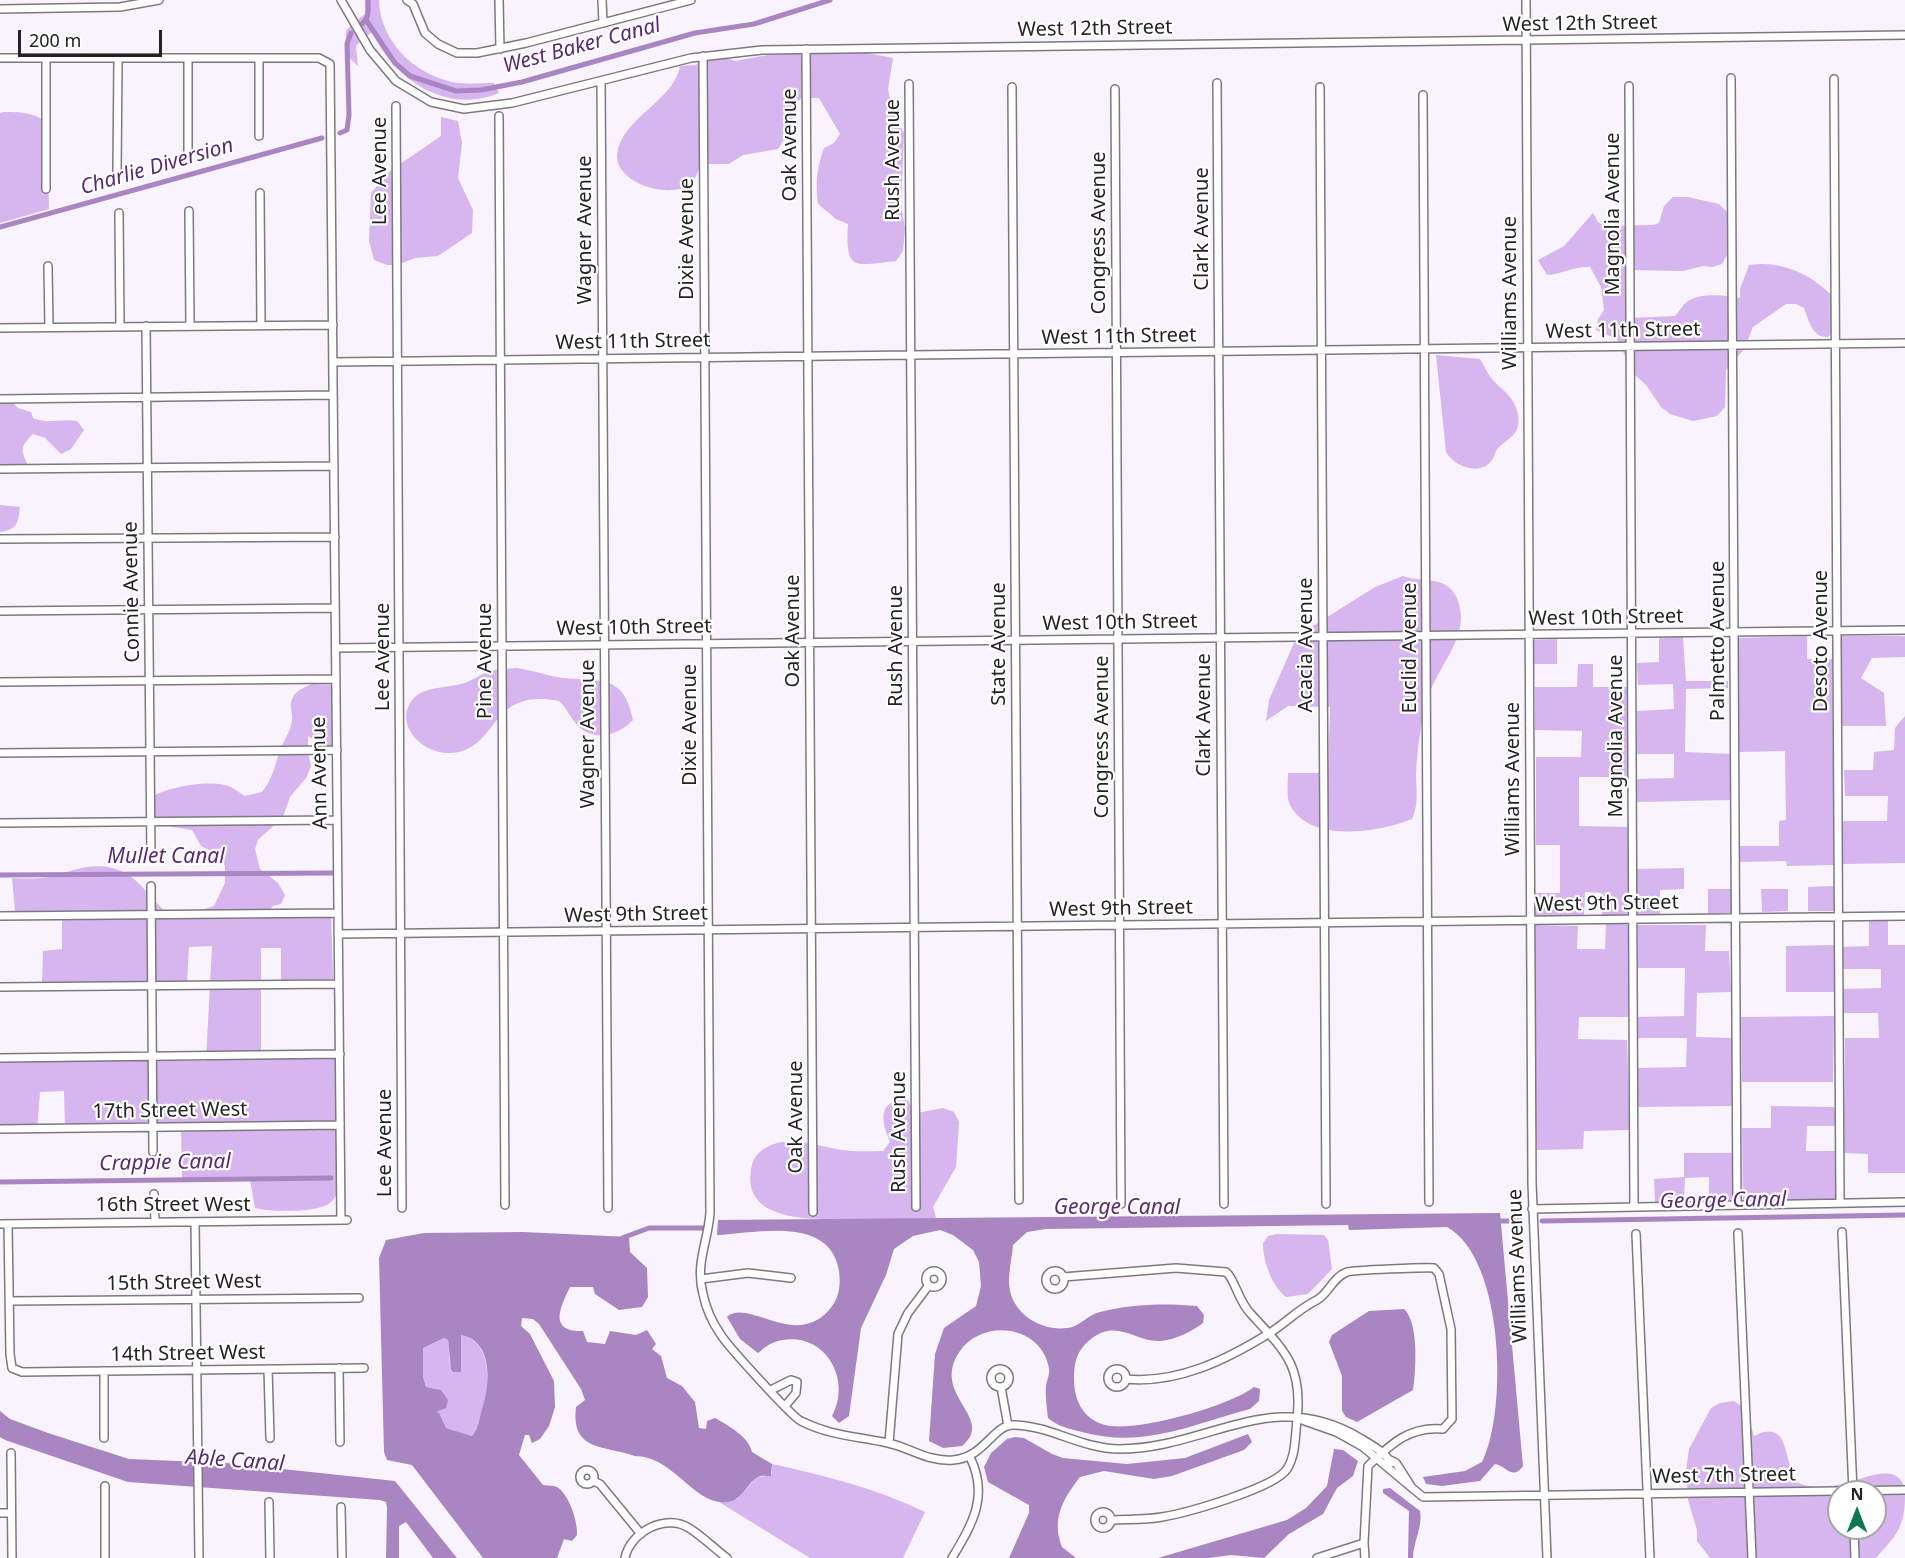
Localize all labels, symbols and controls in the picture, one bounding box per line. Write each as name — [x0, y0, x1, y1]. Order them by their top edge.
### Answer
street label: West 12th Street — [1502, 11, 1658, 37]
water label: West Baker Canal — [500, 13, 664, 79]
street label: West 12th Street — [1017, 16, 1173, 42]
scale bar — [21, 18, 165, 56]
text: 200 m — [29, 28, 81, 52]
street label: Oak Avenue — [778, 89, 802, 201]
street label: Rush Avenue — [881, 99, 905, 221]
street label: Lee Avenue — [368, 117, 392, 225]
street label: Magnolia Avenue — [1601, 132, 1625, 296]
water label: Charlie Diversion — [78, 133, 236, 201]
street label: Congress Avenue — [1087, 151, 1111, 315]
street label: Wagner Avenue — [573, 155, 597, 305]
street label: Clark Avenue — [1190, 167, 1214, 291]
street label: Dixie Avenue — [675, 178, 699, 300]
street label: Williams Avenue — [1498, 216, 1522, 370]
street label: West 11th Street — [1545, 318, 1701, 344]
street label: West 11th Street — [1041, 324, 1197, 350]
street label: West 11th Street — [555, 329, 711, 355]
street label: Connie Avenue — [119, 521, 145, 663]
street label: Palmetto Avenue — [1706, 561, 1730, 721]
street label: Desoto Avenue — [1809, 570, 1833, 712]
street label: Oak Avenue — [781, 575, 805, 687]
street label: Acacia Avenue — [1294, 578, 1318, 712]
street label: State Avenue — [987, 582, 1011, 706]
street label: Euclid Avenue — [1398, 582, 1422, 714]
street label: Rush Avenue — [884, 585, 908, 707]
street label: Lee Avenue — [371, 603, 395, 711]
street label: Pine Avenue — [473, 603, 497, 719]
street label: West 10th Street — [1528, 605, 1684, 631]
street label: West 10th Street — [1042, 610, 1198, 636]
street label: West 10th Street — [556, 615, 712, 641]
street label: Clark Avenue — [1192, 653, 1216, 777]
street label: Magnolia Avenue — [1604, 654, 1628, 818]
street label: Congress Avenue — [1090, 655, 1114, 819]
street label: Wagner Avenue — [576, 659, 600, 809]
street label: Dixie Avenue — [678, 664, 702, 786]
street label: Williams Avenue — [1501, 702, 1525, 856]
street label: Ann Avenue — [307, 716, 333, 830]
water label: Mullet Canal — [107, 844, 225, 870]
street label: West 9th Street — [1535, 891, 1679, 917]
street label: West 9th Street — [1049, 896, 1193, 922]
street label: West 9th Street — [564, 902, 708, 928]
street label: Oak Avenue — [784, 1061, 808, 1173]
street label: Rush Avenue — [887, 1071, 911, 1193]
street label: Lee Avenue — [373, 1089, 397, 1197]
street label: 17th Street West — [92, 1098, 248, 1124]
water label: Crappie Canal — [99, 1149, 231, 1177]
water label: George Canal — [1660, 1187, 1786, 1215]
street label: Williams Avenue — [1503, 1189, 1533, 1343]
street label: 16th Street West — [96, 1193, 250, 1217]
water label: George Canal — [1054, 1195, 1180, 1221]
street label: 15th Street West — [106, 1270, 262, 1296]
street label: 14th Street West — [110, 1341, 266, 1367]
water label: Able Canal — [185, 1445, 285, 1477]
street label: West 7th Street — [1652, 1463, 1796, 1489]
north arrow — [1827, 1480, 1887, 1540]
text: N — [1850, 1483, 1864, 1505]

